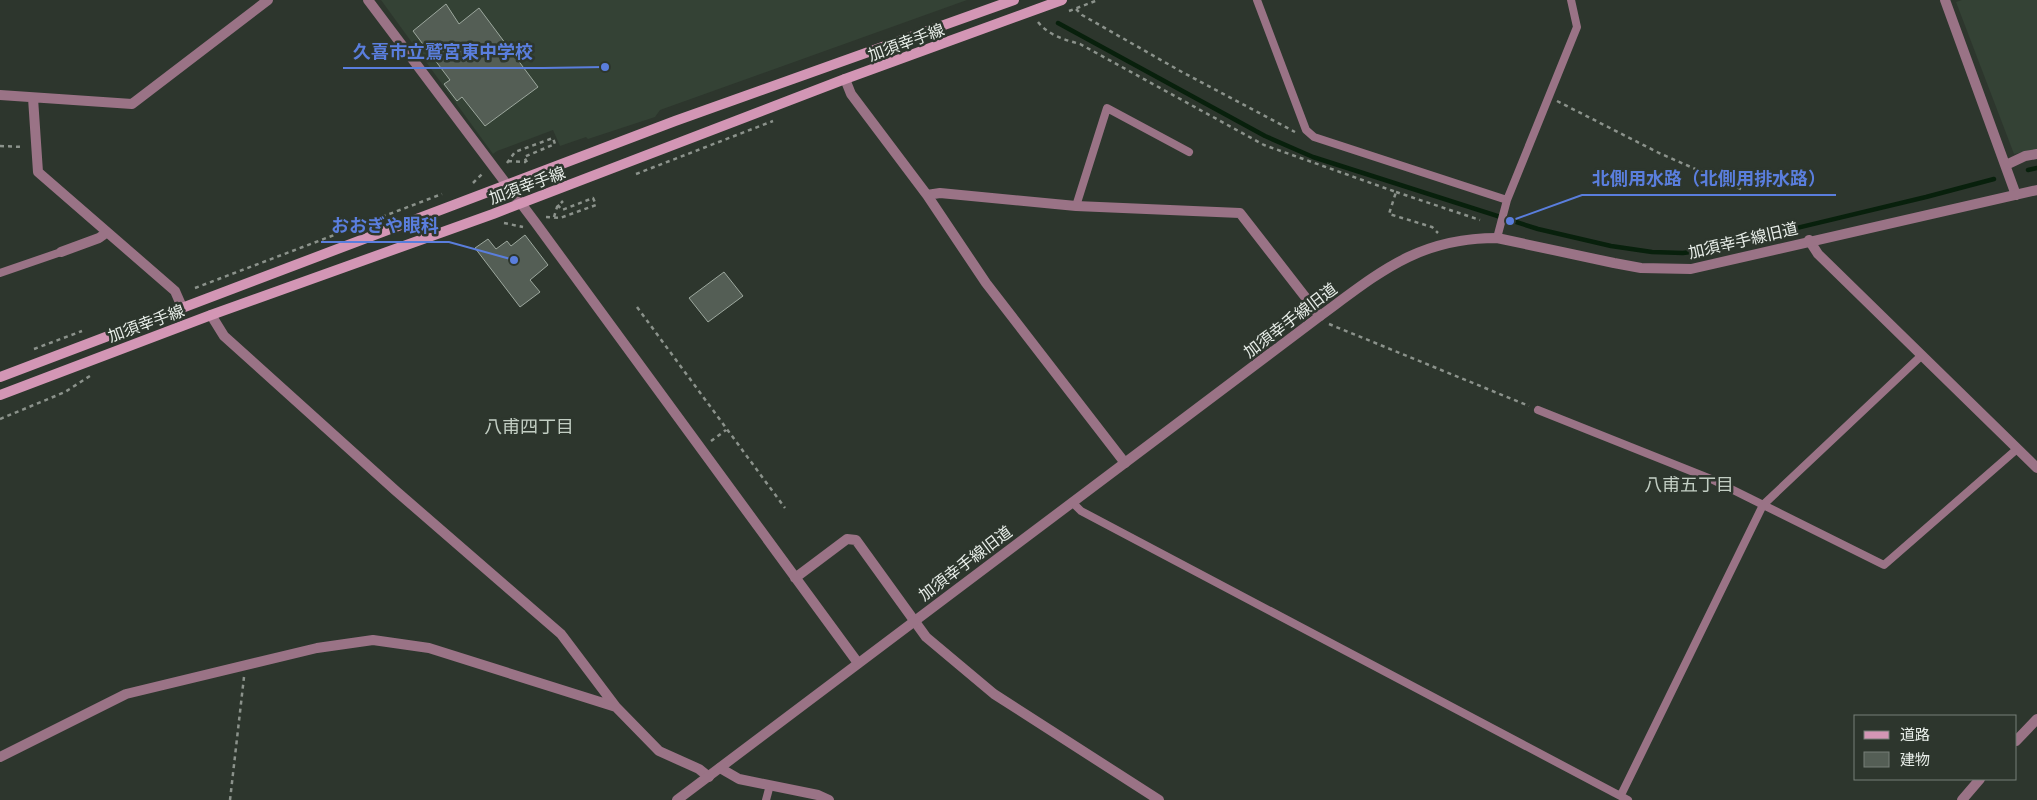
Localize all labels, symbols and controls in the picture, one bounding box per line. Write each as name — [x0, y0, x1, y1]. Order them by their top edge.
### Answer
street label: 加須幸手線 — [865, 19, 947, 65]
callout: 久喜市立鷲宮東中学校 — [343, 35, 543, 68]
text: 久喜市立鷲宮東中学校 — [353, 40, 533, 63]
street label: 加須幸手線 — [486, 162, 568, 208]
callout: 北側用水路（北側用排水路） — [1582, 162, 1836, 195]
text: 北側用水路（北側用排水路） — [1592, 167, 1826, 190]
callout: おおぎや眼科 — [321, 209, 449, 242]
text: おおぎや眼科 — [331, 214, 439, 237]
street label: 加須幸手線旧道 — [1686, 218, 1800, 262]
street label: 加須幸手線旧道 — [1239, 278, 1341, 362]
street label: 加須幸手線 — [105, 300, 187, 346]
district label: 八甫四丁目 — [484, 415, 574, 438]
district label: 八甫五丁目 — [1644, 473, 1734, 496]
street label: 加須幸手線旧道 — [914, 521, 1016, 605]
legend — [1854, 715, 2017, 780]
text: 道路 — [1900, 725, 1930, 744]
text: 建物 — [1900, 750, 1930, 769]

